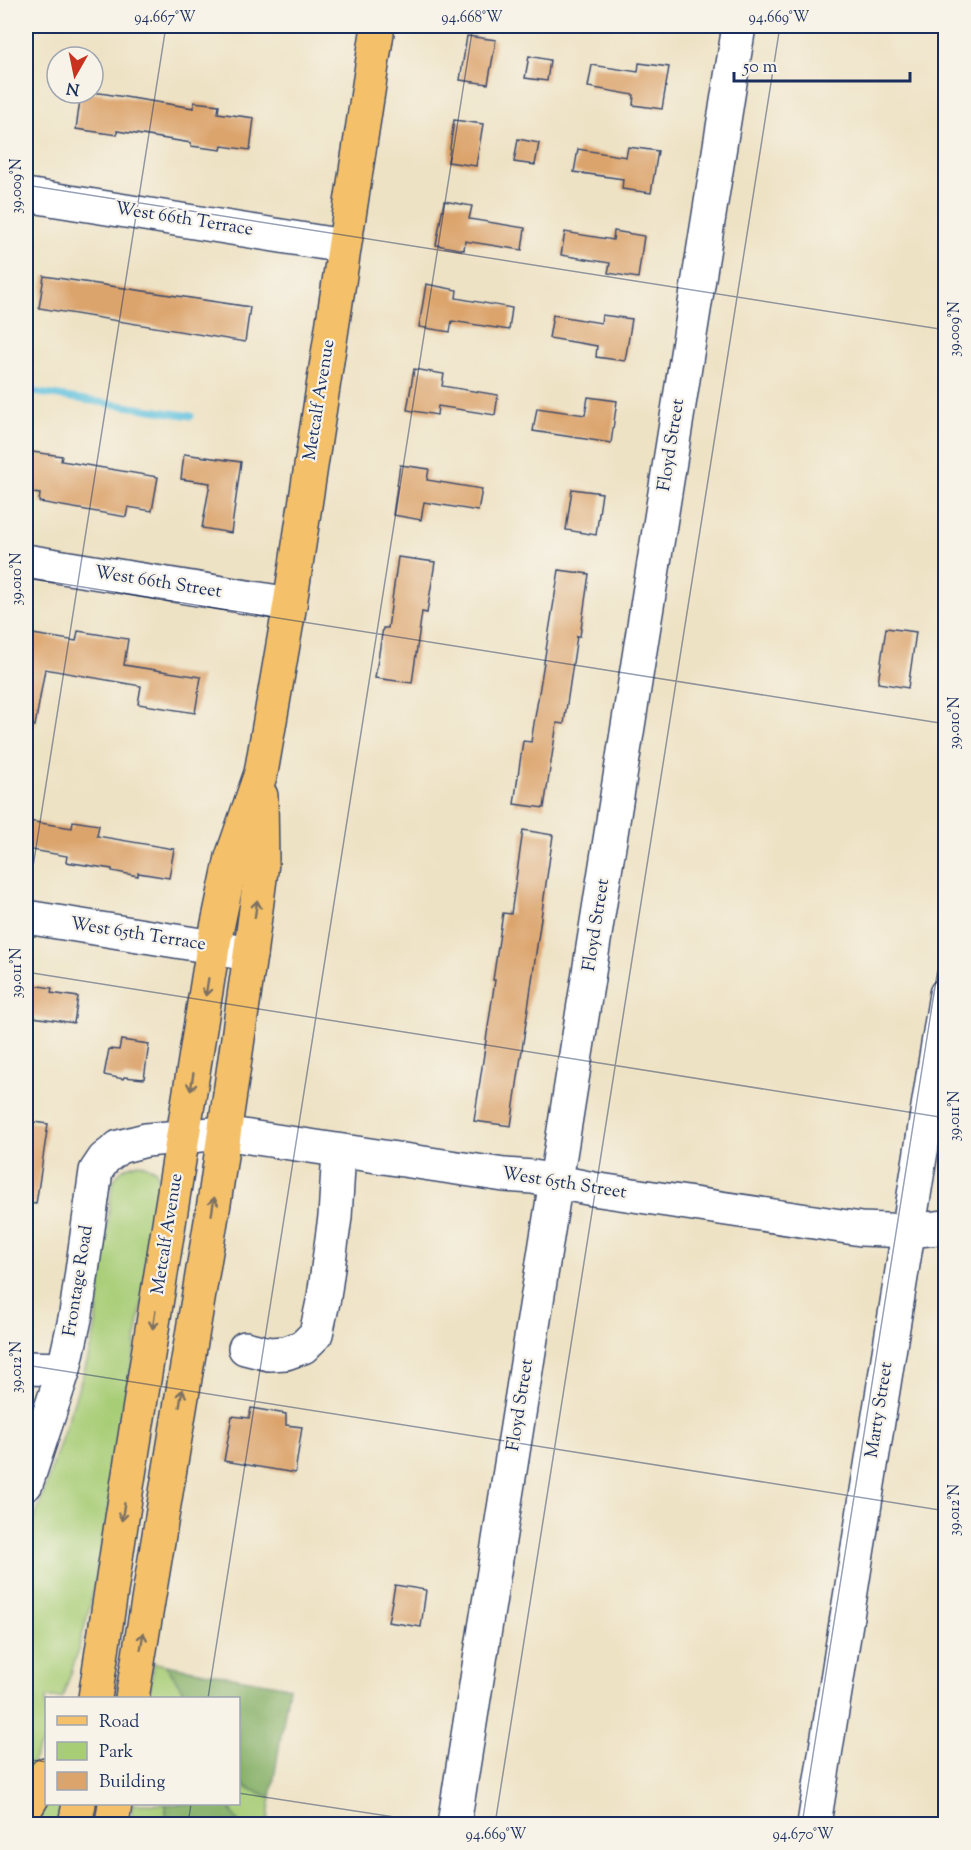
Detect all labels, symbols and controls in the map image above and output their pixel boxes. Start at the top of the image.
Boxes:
text: 94.667°W [134,8,196,29]
text: 94.668°W [441,8,503,29]
text: 94.669°W [749,8,810,29]
north arrow [45,45,105,105]
scale bar [734,45,910,83]
text: 50 m [742,55,778,81]
text: N [65,75,81,100]
text: 39.009°N [7,158,28,214]
street label: West 66th Terrace [113,196,255,244]
text: 39.009°N [945,301,966,357]
street label: Metcalf Avenue [298,338,342,462]
street label: Floyd Street [652,397,692,493]
text: 39.010°N [7,553,28,605]
street label: West 66th Street [92,560,224,606]
text: 39.010°N [945,697,966,749]
street label: Floyd Street [577,877,617,973]
one-way arrow [251,900,262,919]
street label: West 65th Terrace [68,911,208,959]
text: 39.011°N [7,948,28,998]
one-way arrow [202,976,213,996]
one-way arrow [186,1072,197,1091]
text: 39.011°N [945,1091,966,1141]
street label: West 65th Street [500,1161,628,1207]
street label: Metcalf Avenue [146,1172,190,1296]
one-way arrow [208,1196,219,1216]
street label: Frontage Road [57,1223,101,1339]
one-way arrow [148,1309,159,1329]
text: 39.012°N [7,1341,28,1393]
street label: Floyd Street [501,1357,541,1453]
street label: Marty Street [860,1360,900,1460]
one-way arrow [176,1389,187,1408]
text: 39.012°N [945,1484,966,1536]
one-way arrow [117,1502,128,1522]
one-way arrow [136,1631,147,1651]
legend [45,1697,240,1805]
text: Road [99,1710,139,1736]
text: Park [99,1740,134,1766]
text: Building [99,1770,165,1796]
text: 94.669°W [466,1825,527,1846]
text: 94.670°W [772,1825,834,1846]

